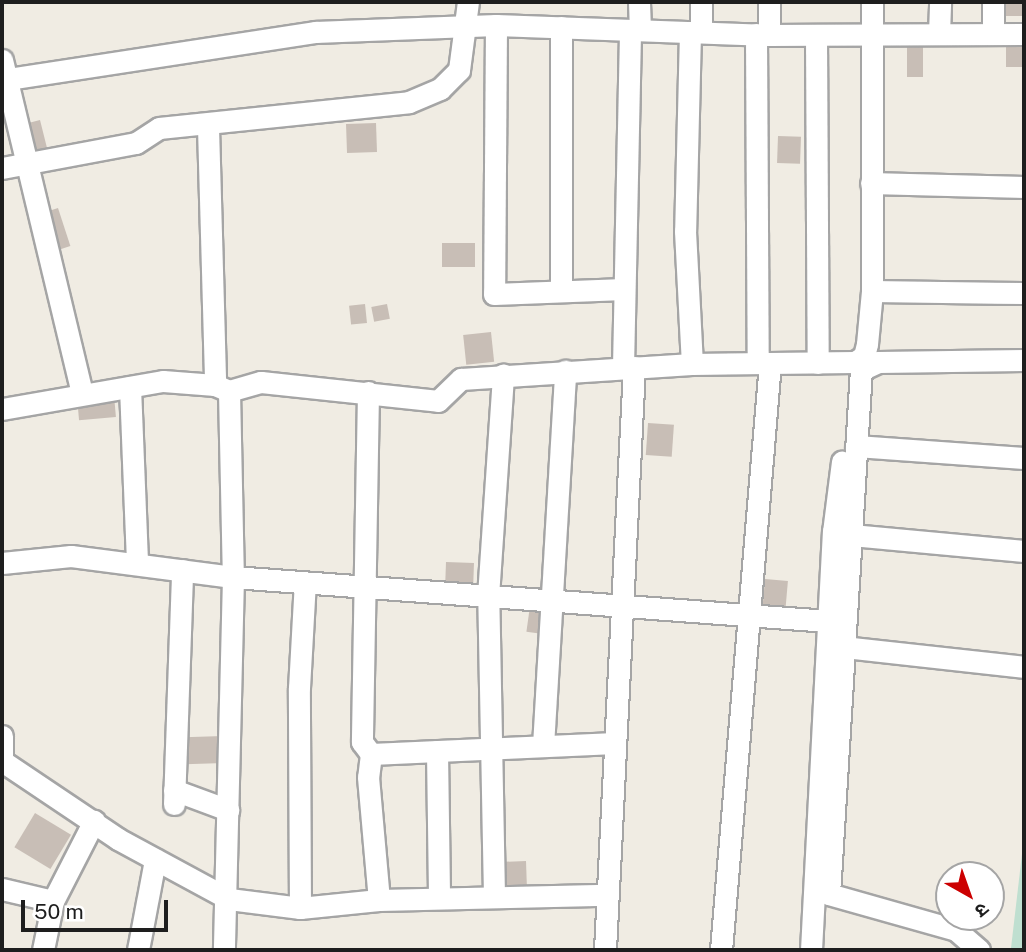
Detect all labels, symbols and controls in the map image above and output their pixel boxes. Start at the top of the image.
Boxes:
north arrow [935,861,1005,931]
scale bar [24,886,172,930]
text: 50 m [34,899,84,924]
text: उ [971,899,994,923]

